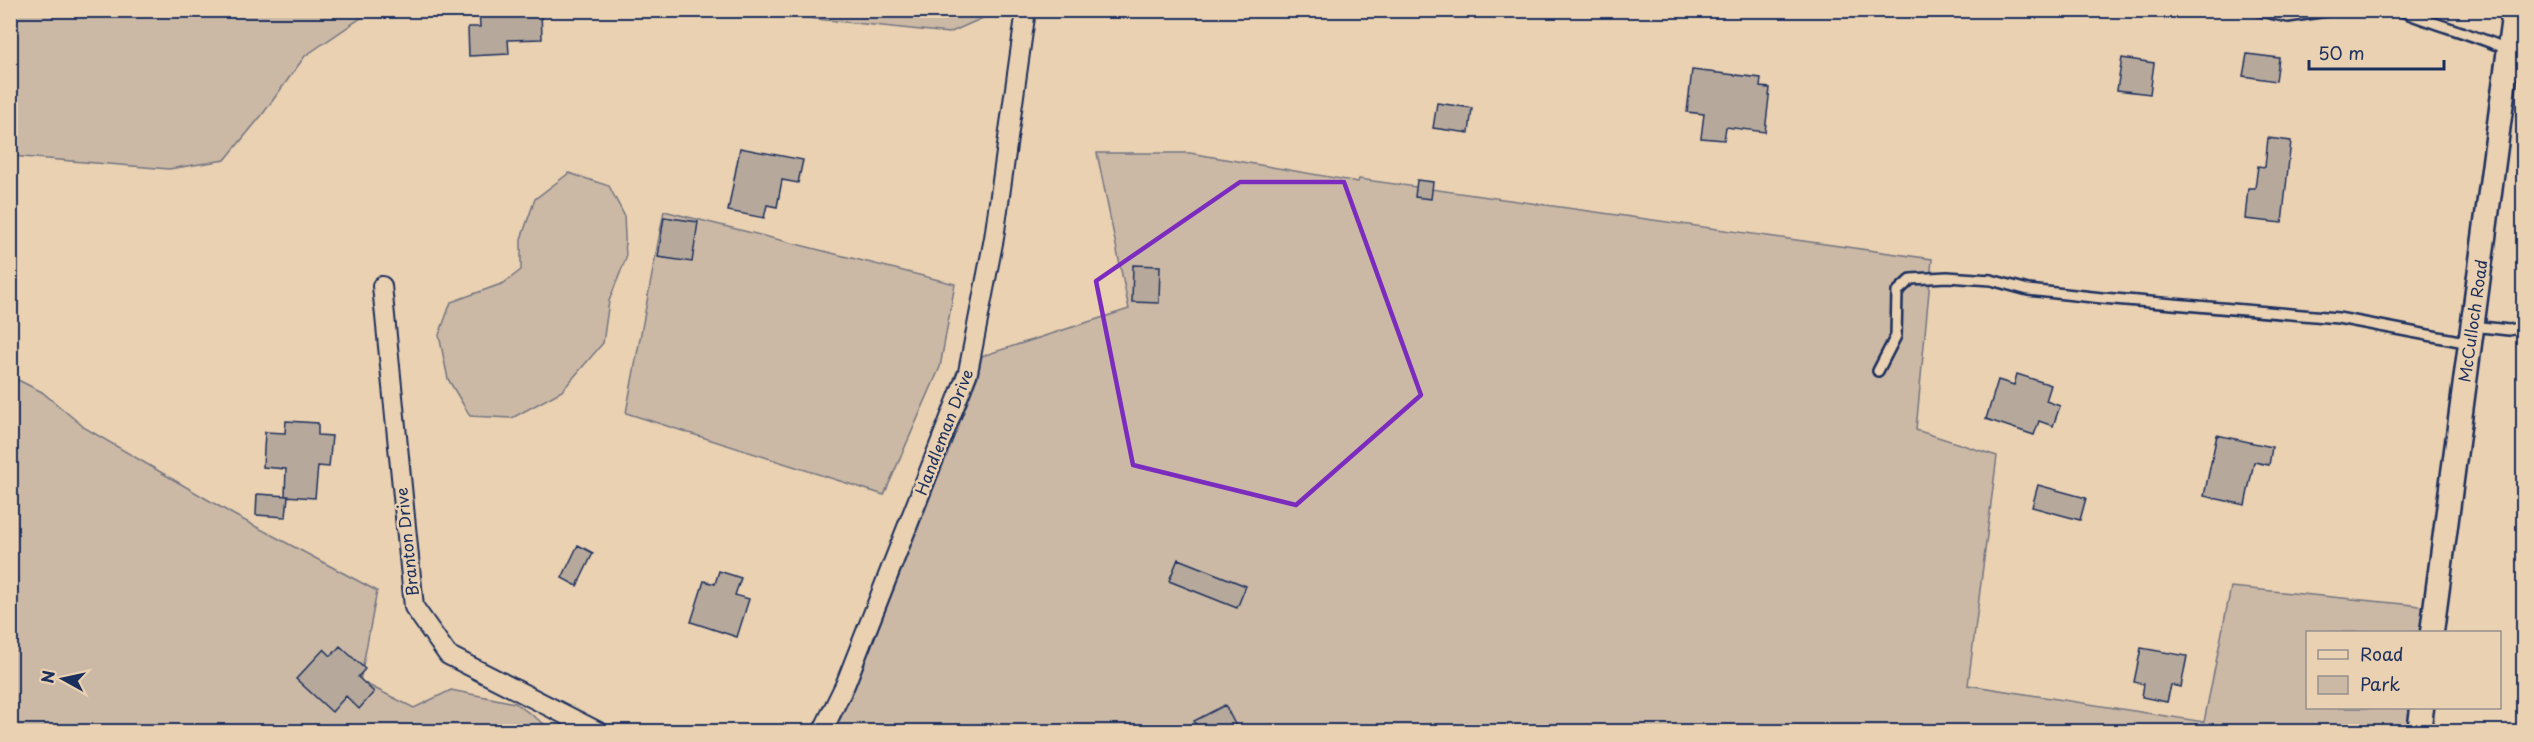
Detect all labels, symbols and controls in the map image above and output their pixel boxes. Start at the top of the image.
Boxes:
scale bar [2309,33,2444,71]
text: 50 m [2318,39,2365,66]
street label: McCulloch Road [2452,258,2493,384]
street label: Handleman Drive [908,365,978,498]
street label: Branton Drive [388,487,424,598]
legend [2306,631,2501,709]
text: Road [2360,640,2404,667]
north arrow [33,649,93,709]
text: N [34,669,60,685]
text: Park [2360,670,2400,697]

